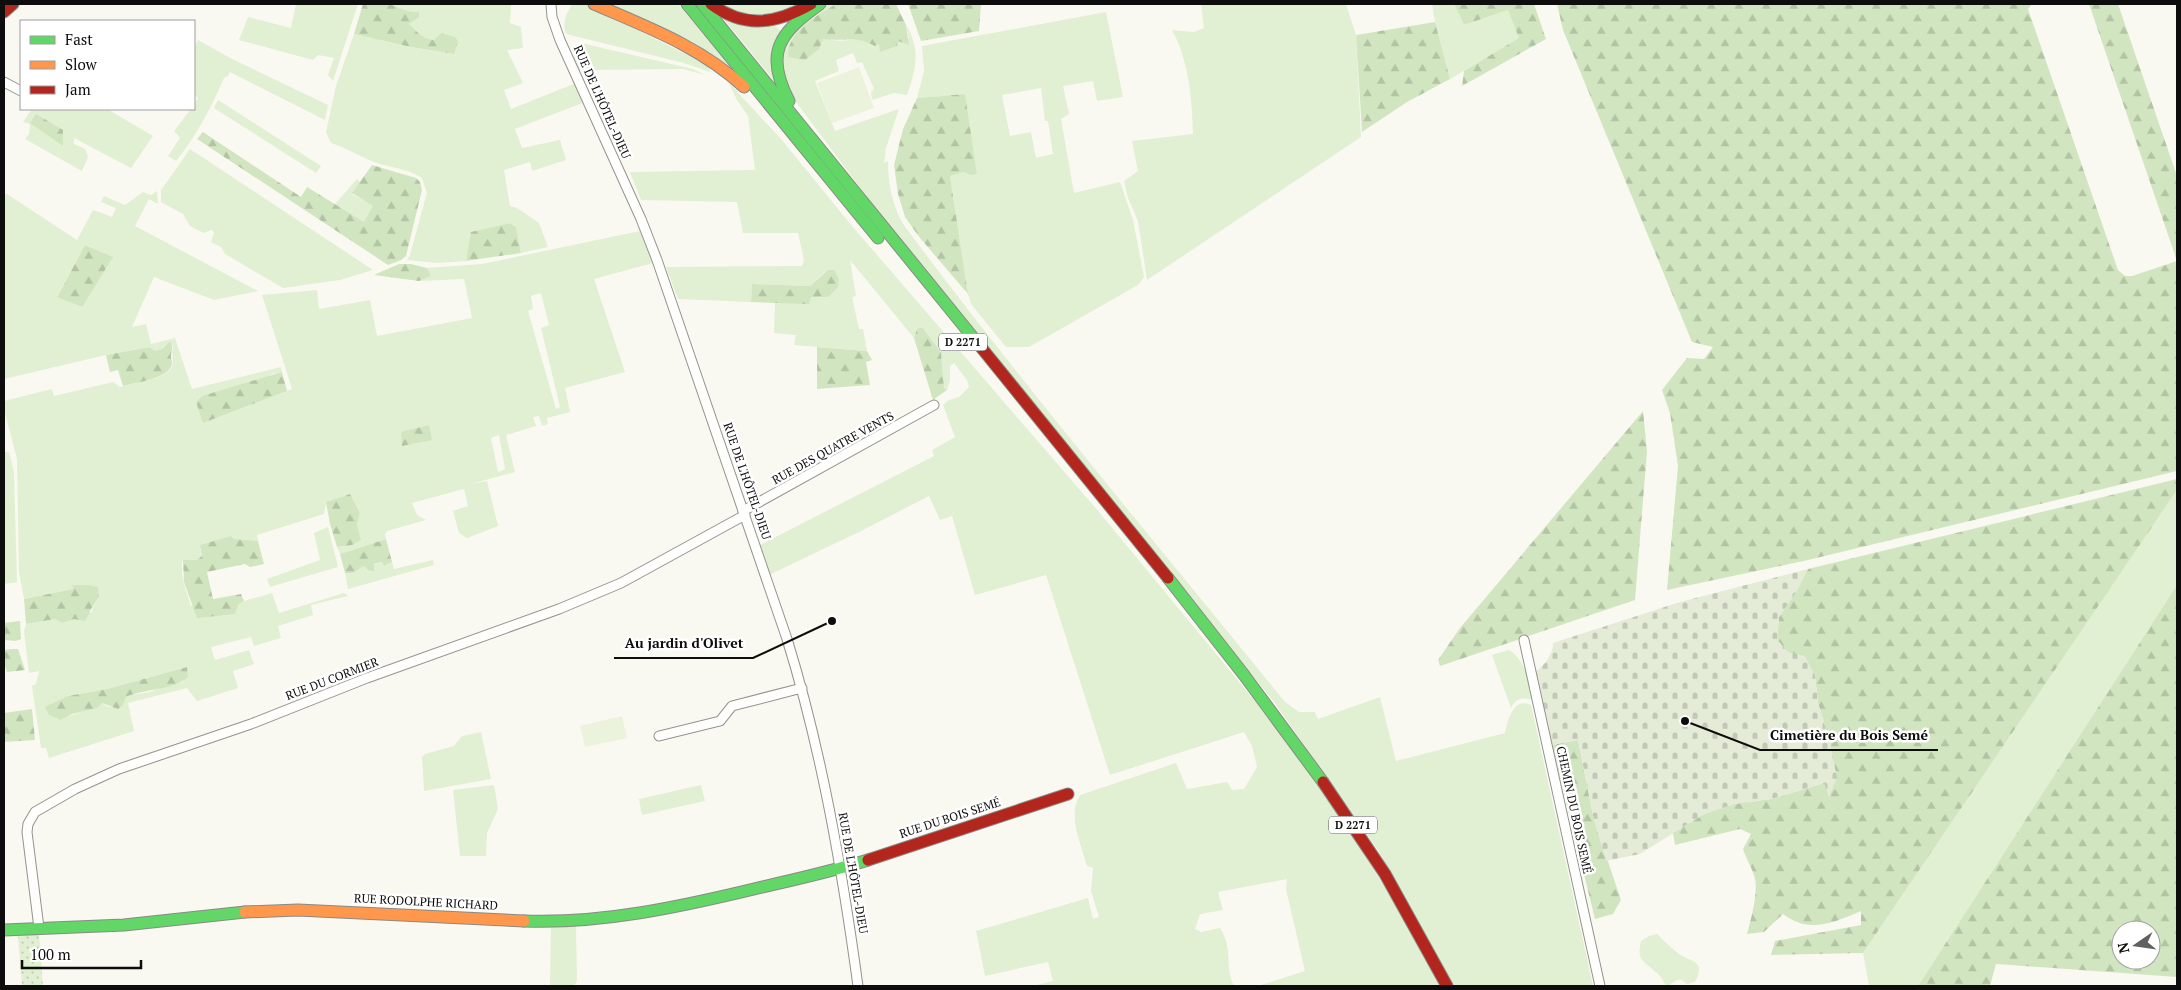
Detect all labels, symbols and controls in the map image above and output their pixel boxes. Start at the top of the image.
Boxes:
legend [20,20,195,110]
text: Fast [65,29,93,49]
street label: RUE DE L'HÔTEL-DIEU [571,43,634,161]
text: Slow [65,54,98,74]
text: Jam [65,79,91,99]
road number: D 2271 [939,334,987,351]
street label: RUE DES QUATRE VENTS [769,408,896,487]
street label: RUE DE L'HÔTEL-DIEU [720,420,775,541]
callout: Au jardin d'Olivet [614,629,753,658]
text: Au jardin d'Olivet [625,633,744,652]
street label: RUE DU CORMIER [283,654,381,703]
callout: Cimetière du Bois Semé [1760,721,1938,750]
text: Cimetière du Bois Semé [1770,725,1929,744]
street label: CHEMIN DU BOIS SEMÉ [1554,745,1595,875]
street label: RUE DU BOIS SEMÉ [897,794,1002,841]
street label: RUE DE L'HÔTEL-DIEU [835,811,872,935]
road number: D 2271 [1329,816,1377,834]
street label: RUE RODOLPHE RICHARD [354,890,498,913]
north arrow [2111,920,2161,970]
scale bar [22,938,141,970]
text: N [2112,940,2133,955]
text: 100 m [30,944,71,964]

